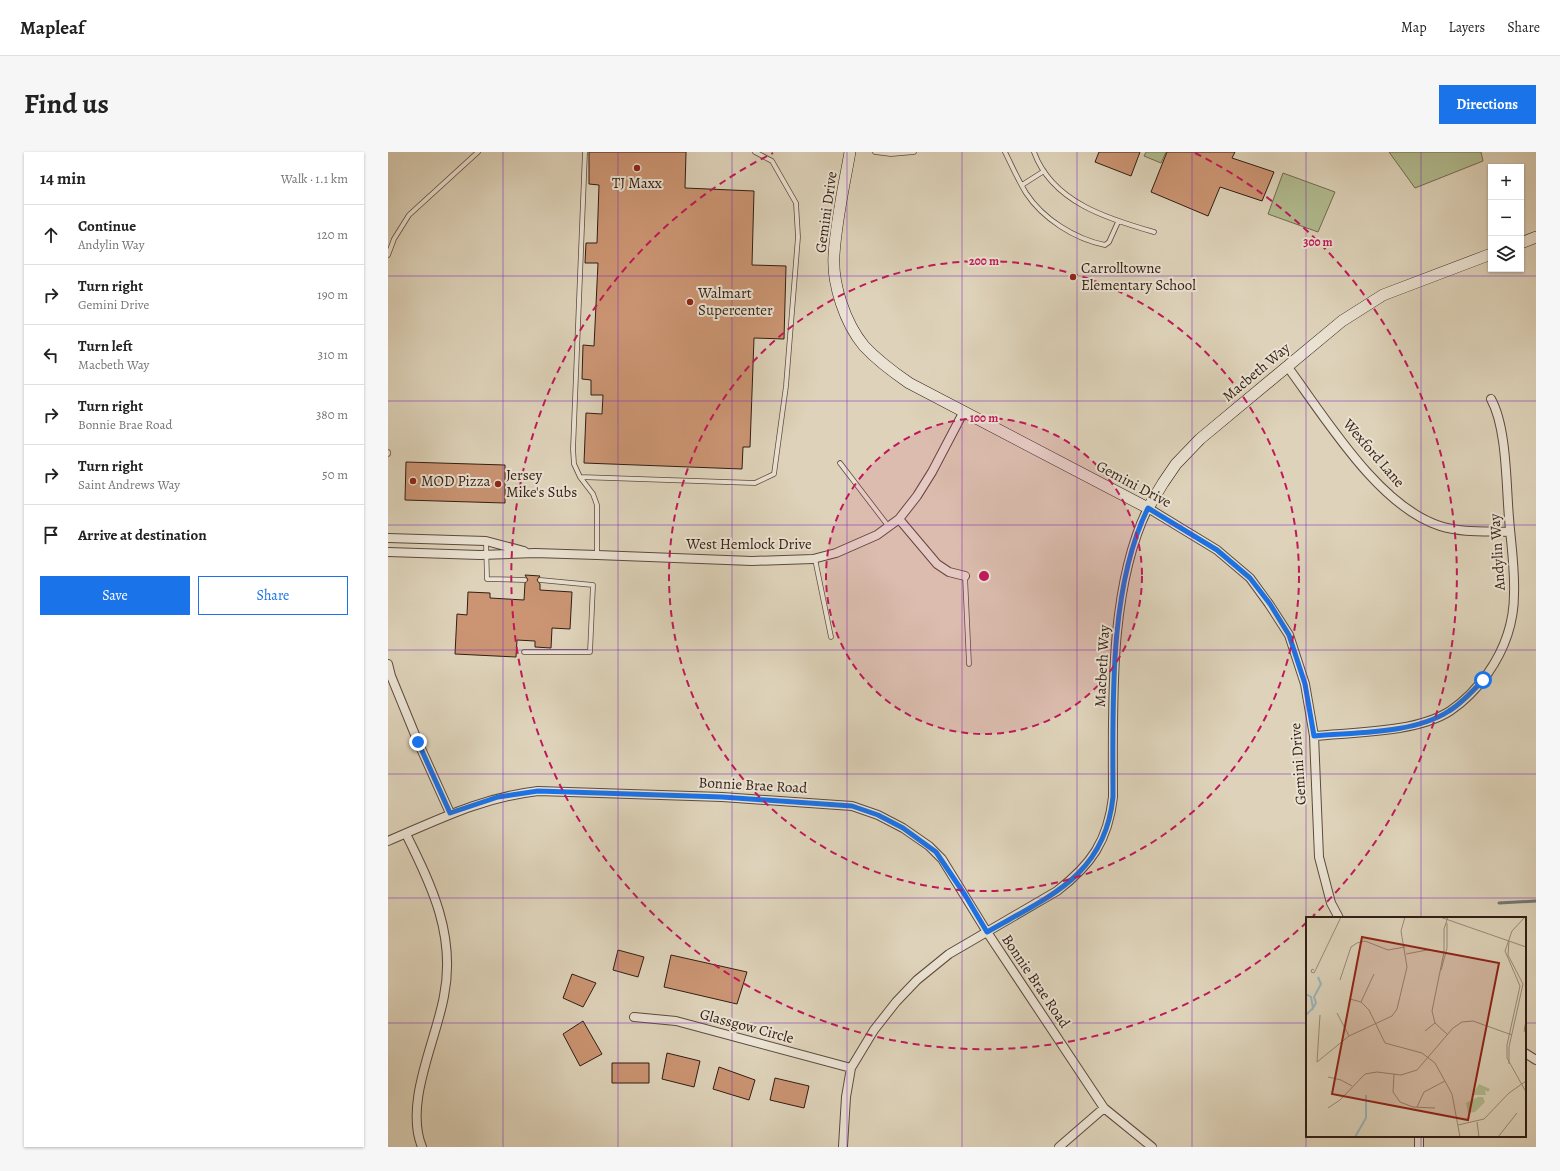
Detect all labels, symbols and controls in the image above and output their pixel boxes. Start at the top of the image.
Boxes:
text: Mapleaf [20,15,85,41]
text: Map [1401,18,1427,37]
text: Layers [1449,18,1485,37]
text: Share [1507,18,1540,37]
text: Find us [24,85,109,123]
button: Directions [1439,85,1536,124]
marker: TJ Maxx [632,163,642,173]
map controls [1488,164,1524,272]
button: + [1488,164,1524,200]
text: 14 min [40,167,86,190]
text: Walk · 1.1 km [281,170,348,187]
street label: Gemini Drive [810,170,842,254]
place label: TJ Maxx [612,173,662,193]
button: − [1488,200,1524,236]
text: Continue [78,216,136,236]
icon: ahead [40,224,62,246]
text: 120 m [317,226,348,243]
text: 300 m [1303,234,1333,250]
text: Andylin Way [78,236,144,253]
button: layers [1488,236,1524,272]
text: 200 m [969,253,999,269]
place label: Carrolltowne Elementary School [1081,258,1196,295]
marker: Carrolltowne Elementary School [1068,272,1078,282]
text: Turn right [78,276,143,296]
place label: Walmart Supercenter [697,283,773,320]
icon: right [40,284,62,306]
text: 190 m [317,286,348,303]
text: Gemini Drive [78,296,149,313]
marker: Walmart Supercenter [685,297,695,307]
text: Turn left [78,336,133,356]
street label: Macbeth Way [1218,338,1294,406]
icon: left [40,344,62,366]
text: 310 m [318,346,348,363]
text: Macbeth Way [78,356,149,373]
text: Turn right [78,396,143,416]
icon: right [40,404,62,426]
text: 380 m [316,406,348,423]
text: 100 m [970,410,998,426]
street label: Wexford Lane [1338,414,1410,492]
text: Bonnie Brae Road [78,416,172,433]
text: Turn right [78,456,143,476]
street label: Gemini Drive [1093,456,1175,512]
icon: right [40,464,62,486]
place label: Jersey Mike's Subs [506,465,577,502]
text: 50 m [322,466,348,483]
place label: MOD Pizza [421,471,491,491]
text: Saint Andrews Way [78,476,180,493]
marker: MOD Pizza [408,476,418,486]
marker: Jersey Mike's Subs [493,479,503,489]
street label: Andylin Way [1484,513,1510,592]
icon: arrive [40,524,62,546]
text: Arrive at destination [78,525,207,545]
street label: West Hemlock Drive [685,534,812,554]
centre of rings [977,569,991,583]
button: Save [40,576,190,615]
button: Share [198,576,348,615]
street label: Macbeth Way [1090,624,1114,708]
route start [1474,671,1492,689]
street label: Gemini Drive [1285,722,1311,806]
route end [409,733,427,751]
street label: Bonnie Brae Road [698,772,809,798]
inset map [1306,917,1526,1137]
street label: Bonnie Brae Road [997,930,1075,1033]
street label: Glassgow Circle [698,1004,796,1048]

